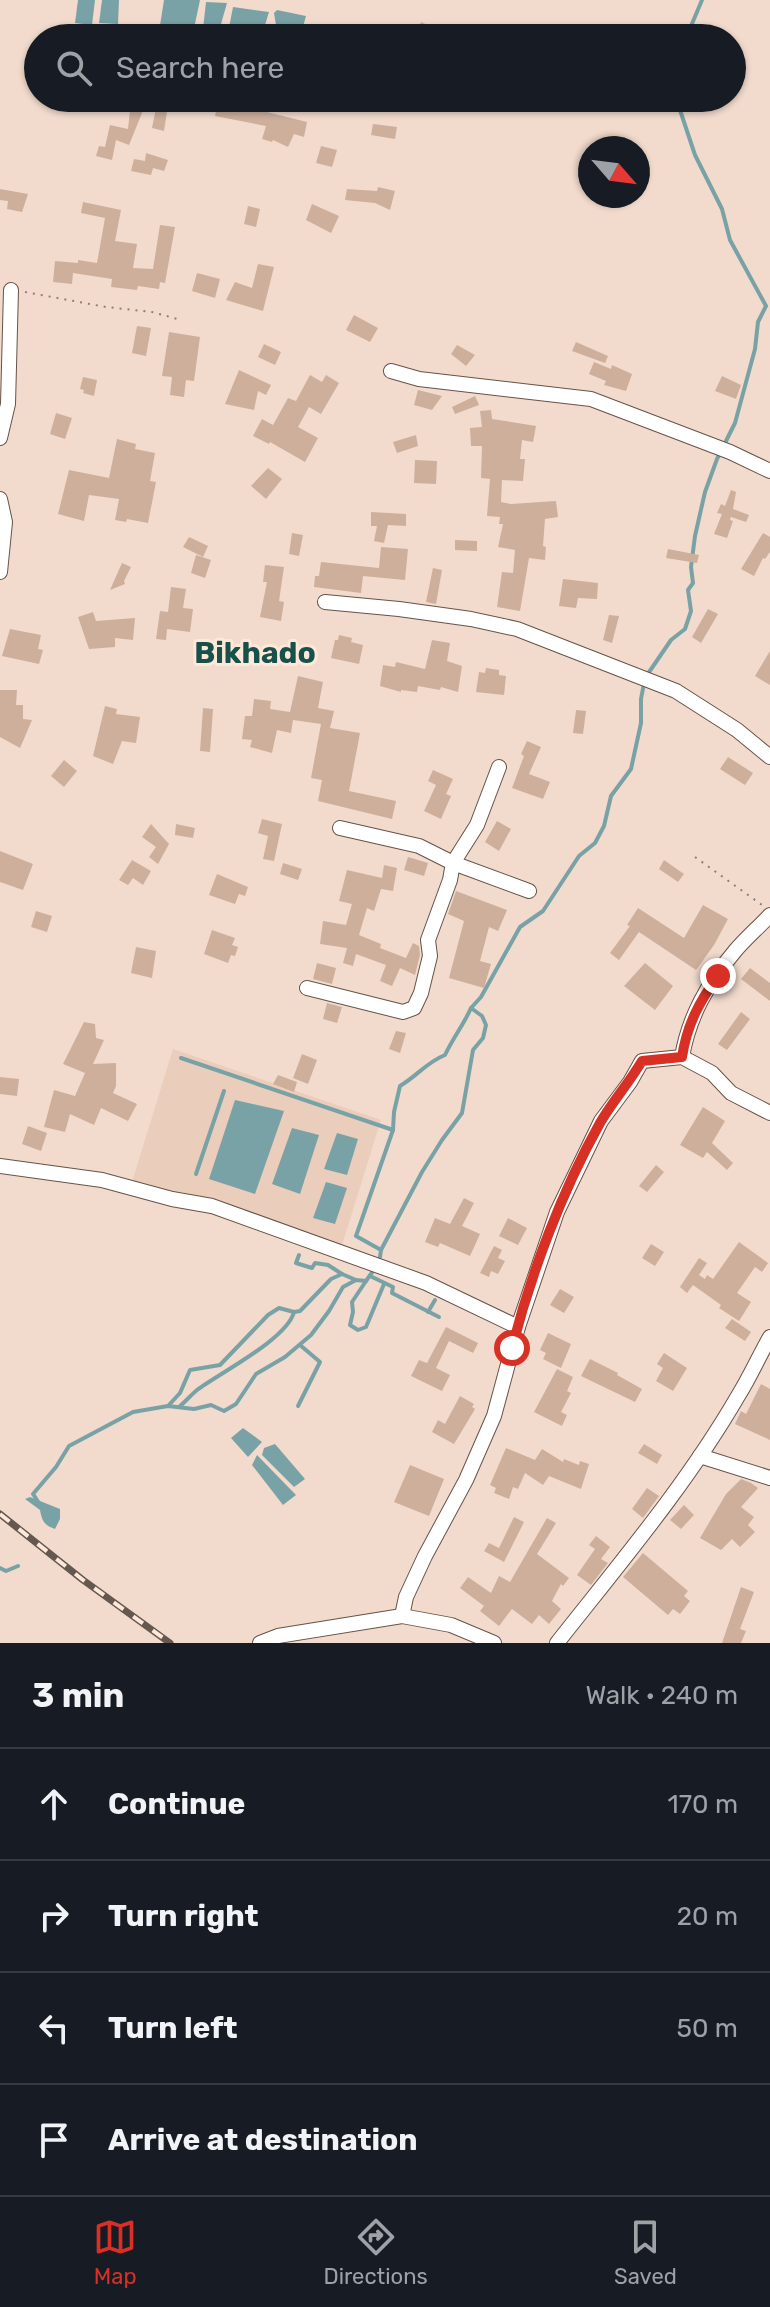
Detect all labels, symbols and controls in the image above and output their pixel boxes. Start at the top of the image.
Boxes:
search box [24,24,746,112]
icon: search [52,46,96,90]
text: Search here [116,50,284,86]
north arrow [578,136,650,208]
district label: Bikhado [194,635,316,671]
route end [700,958,736,994]
route start [494,1330,530,1366]
text: 3 min [32,1675,124,1716]
text: Walk · 240 m [585,1680,738,1711]
icon: ahead [32,1782,76,1826]
text: Continue [108,1786,245,1822]
text: 170 m [668,1789,738,1820]
icon: right [32,1894,76,1938]
text: Turn right [108,1898,259,1934]
text: 20 m [677,1901,738,1932]
icon: left [32,2006,76,2050]
text: Turn left [108,2010,238,2046]
text: 50 m [677,2013,738,2044]
icon: arrive [32,2118,76,2162]
text: Arrive at destination [108,2122,418,2158]
tab: Map [93,2215,137,2290]
tab: Directions [323,2215,428,2290]
tab: Saved [614,2215,677,2290]

